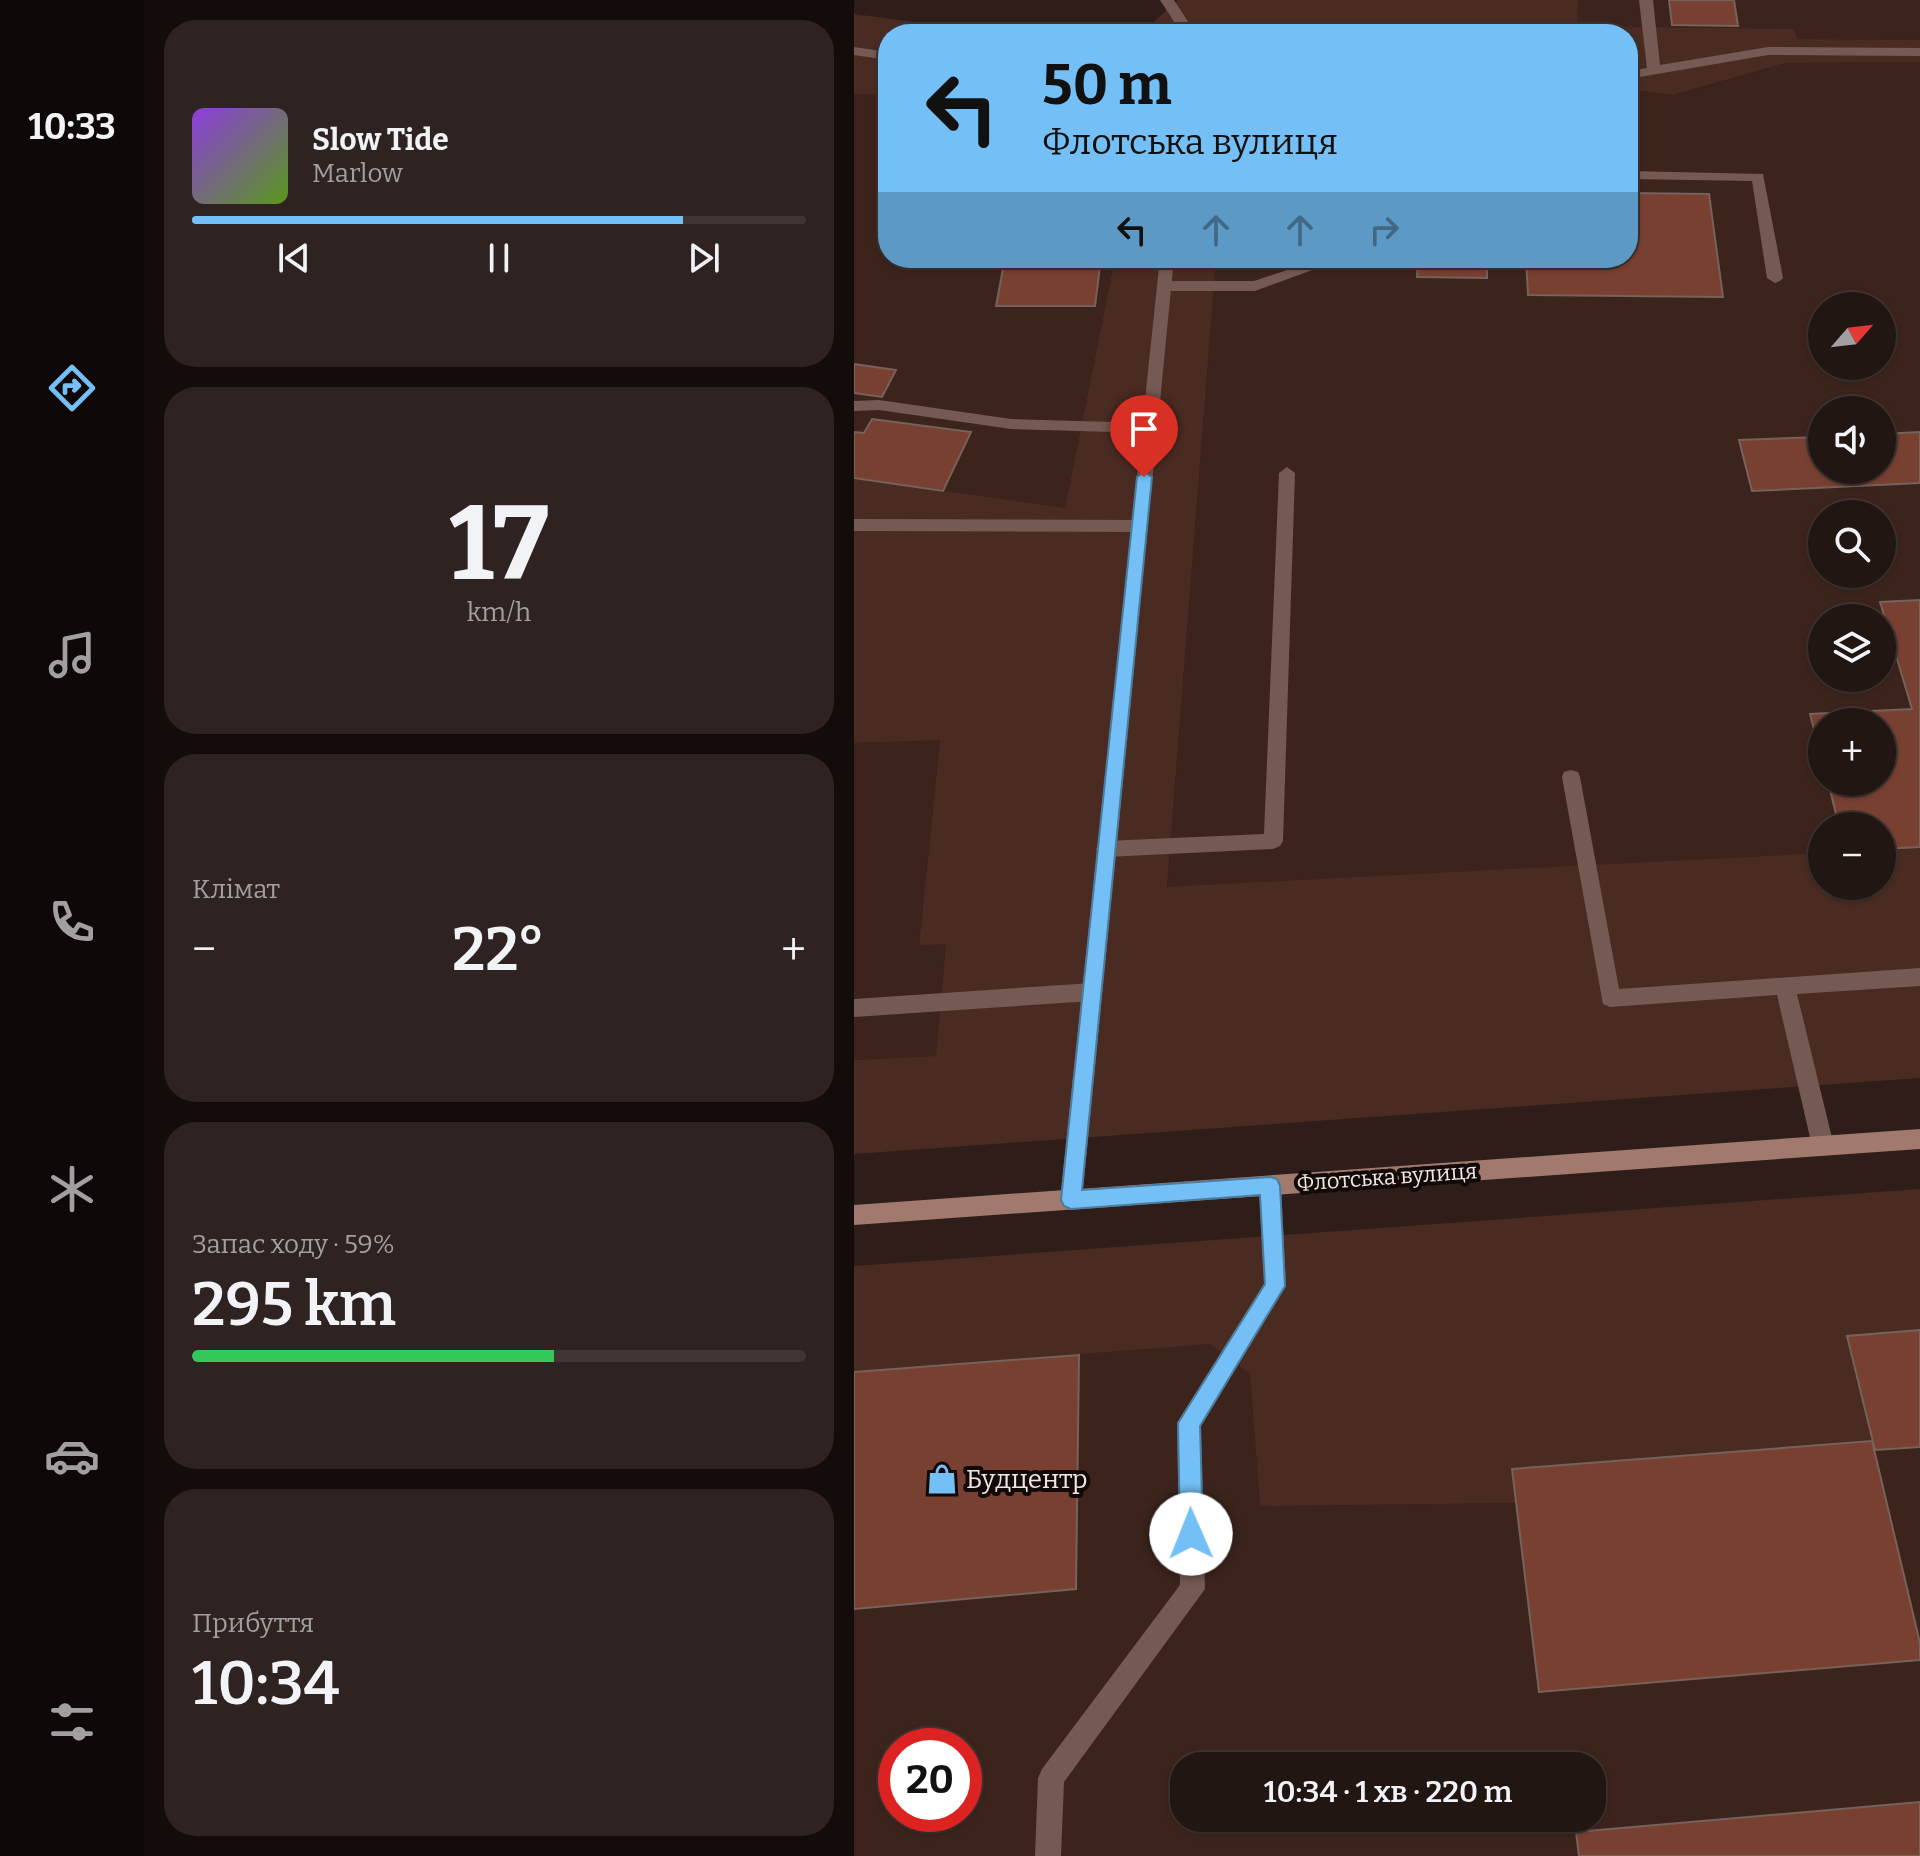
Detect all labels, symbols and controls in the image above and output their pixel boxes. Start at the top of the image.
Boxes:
text: 50 m [1042,52,1172,119]
icon: left [910,56,1014,160]
text: 10:33 [28,105,116,149]
text: Флотська вулиця [1042,120,1338,164]
text: Slow Tide [312,122,449,158]
text: Marlow [312,158,403,189]
icon: left [1110,208,1154,252]
icon: ahead [1194,208,1238,252]
icon: ahead [1278,208,1322,252]
icon: right [1362,208,1406,252]
icon: previous [272,236,316,280]
icon: pause [477,236,521,280]
icon: next [682,236,726,280]
north arrow [1808,292,1896,380]
map controls [1808,292,1896,900]
icon: directions [44,360,100,416]
pin [1110,395,1178,477]
button: sound [1808,396,1896,484]
icon: arrive [1122,407,1166,451]
text: 17 [449,482,549,607]
button: search [1808,500,1896,588]
text: km/h [467,597,531,628]
button: layers [1808,604,1896,692]
icon: music [44,627,100,683]
button: + [1808,708,1896,796]
button: − [1808,812,1896,900]
text: Клімат [192,874,280,905]
icon: phone [44,894,100,950]
text: 22° [452,914,545,986]
text: − [192,923,216,976]
text: + [781,923,806,976]
street label: Флотська вулиця [1296,1157,1478,1197]
icon: climate [44,1161,100,1217]
text: Запас ходу · 59% [192,1229,395,1260]
text: 295 km [192,1269,396,1341]
icon: car [44,1428,100,1484]
shop icon: Будцентр [925,1462,959,1496]
place label: Будцентр [966,1464,1088,1495]
position arrow [1149,1492,1233,1576]
text: Прибуття [192,1608,314,1639]
text: 10:34 [192,1648,340,1720]
icon: filters [44,1694,100,1750]
speed limit sign: 20 [878,1728,982,1832]
text: 10:34 · 1 хв · 220 m [1264,1774,1512,1810]

